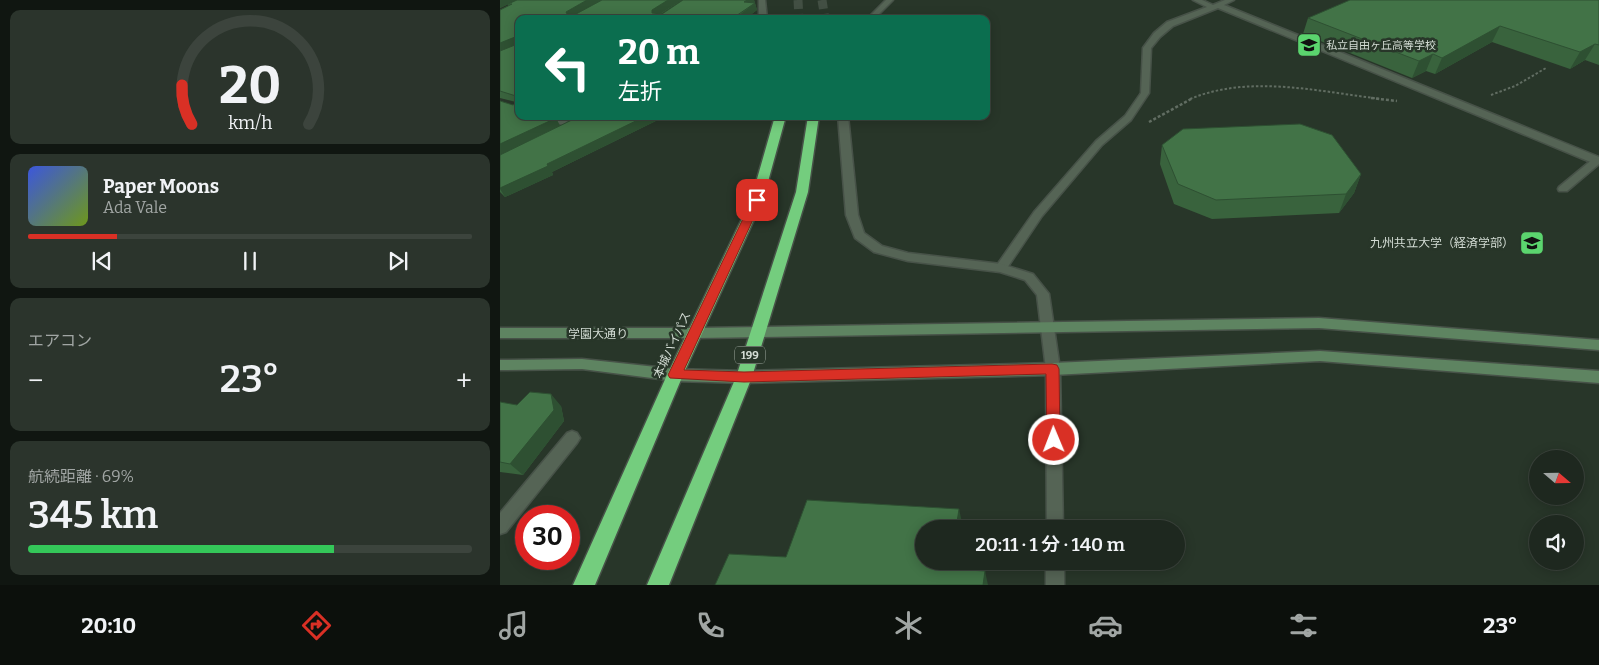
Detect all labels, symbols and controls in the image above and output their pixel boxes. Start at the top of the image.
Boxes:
text: 20 m [618,31,700,73]
school or university icon: 私立自由ヶ丘高等学校 [1296,32,1322,58]
icon: left [535,35,600,100]
place label: 私立自由ヶ丘高等学校 [1326,39,1436,52]
text: 20 [219,54,281,117]
text: 左折 [618,78,662,105]
text: km/h [228,112,272,134]
text: Paper Moons [103,175,219,198]
pin [736,179,778,221]
icon: arrive [743,186,771,214]
text: Ada Vale [103,198,167,217]
school or university icon: 九州共立大学（経済学部） [1519,230,1545,256]
place label: 九州共立大学（経済学部） [1370,236,1514,250]
icon: previous [88,247,116,275]
icon: pause [236,247,264,275]
icon: next [384,247,412,275]
street label: 本城バイパス [650,310,694,380]
street label: 学園大通り [568,327,628,341]
text: エアコン [28,331,92,350]
road number: 199 [735,346,765,364]
text: 23° [220,356,280,402]
text: − [28,364,43,397]
text: + [456,364,472,397]
position arrow [1027,413,1079,465]
north arrow [1529,450,1584,505]
map controls [1529,450,1584,570]
text: 航続距離 · 69% [28,467,134,486]
text: 345 km [28,492,158,538]
speed limit sign: 30 [515,505,580,570]
button: sound [1529,515,1584,570]
text: 20:11 · 1 分 · 140 m [975,533,1125,556]
icon: directions [299,608,334,643]
icon: music [496,608,531,643]
icon: phone [693,608,728,643]
icon: climate [891,608,926,643]
icon: car [1088,608,1123,643]
icon: filters [1286,608,1321,643]
text: 20:10 [81,612,136,639]
text: 23° [1483,612,1518,639]

